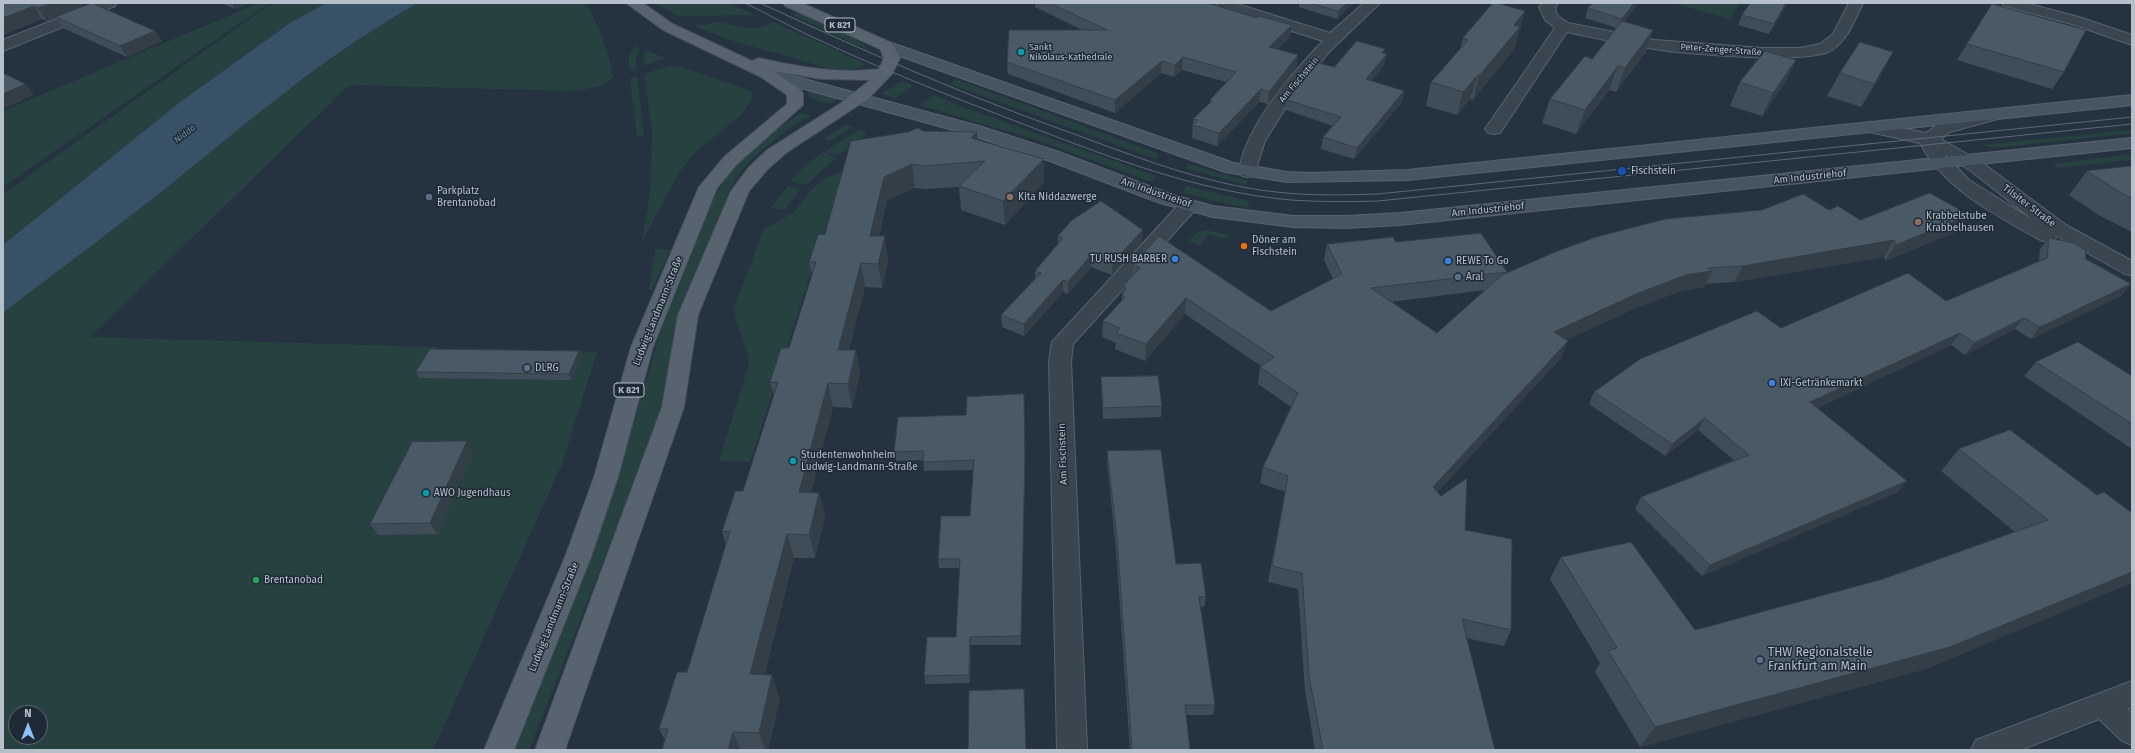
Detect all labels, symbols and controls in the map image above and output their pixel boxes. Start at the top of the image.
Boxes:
road number: K 821 [825,18,855,32]
place label: Sankt Nikolaus-Kathedrale [1029,42,1112,63]
street label: Peter-Zenger-Straße [1680,42,1762,58]
marker: Sankt Nikolaus-Kathedrale [1016,47,1026,57]
street label: Am Fischstein [1277,55,1321,105]
water label: Nidda [172,122,198,146]
marker: Fischstein [1616,165,1628,177]
place label: Fischstein [1631,165,1676,177]
street label: Am Industriehof [1773,167,1847,187]
street label: Am Industriehof [1120,175,1192,211]
street label: Tilsiter Straße [2000,182,2058,230]
place label: Parkplatz Brentanobad [437,185,496,208]
place label: Kita Niddazwerge [1018,191,1097,203]
marker: Parkplatz Brentanobad [424,192,434,202]
marker: Kita Niddazwerge [1005,192,1015,202]
street label: Am Industriehof [1451,200,1525,220]
place label: Krabbelstube Krabbelhausen [1926,210,1994,234]
marker: Krabbelstube Krabbelhausen [1913,217,1923,227]
place label: Döner am Fischstein [1252,234,1297,258]
marker: Döner am Fischstein [1239,241,1249,251]
place label: TU RUSH BARBER [1090,253,1167,265]
marker: TU RUSH BARBER [1170,254,1180,264]
street label: Ludwig-Landmann-Straße [631,255,685,367]
place label: REWE To Go [1456,255,1509,267]
marker: REWE To Go [1443,256,1453,266]
place label: Aral [1466,271,1484,283]
marker: Aral [1453,272,1463,282]
place label: DLRG [535,362,559,374]
marker: DLRG [522,363,532,373]
place label: IXI-Getränkemarkt [1780,377,1863,389]
marker: IXI-Getränkemarkt [1767,378,1777,388]
road number: K 821 [614,383,644,397]
street label: Am Fischstein [1056,423,1070,485]
place label: Studentenwohnheim Ludwig-Landmann-Straße [801,449,918,472]
marker: Studentenwohnheim Ludwig-Landmann-Straße [788,456,798,466]
place label: AWO Jugendhaus [434,487,511,499]
marker: AWO Jugendhaus [421,488,431,498]
street label: Ludwig-Landmann-Straße [527,561,581,673]
place label: Brentanobad [264,574,323,586]
marker: Brentanobad [251,575,261,585]
place label: THW Regionalstelle Frankfurt am Main [1768,646,1872,674]
marker: THW Regionalstelle Frankfurt am Main [1755,655,1765,665]
north arrow [8,705,48,745]
text: N [24,707,32,720]

